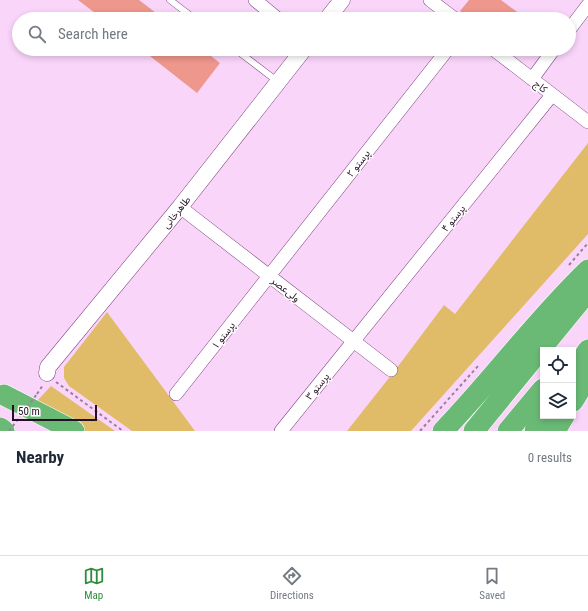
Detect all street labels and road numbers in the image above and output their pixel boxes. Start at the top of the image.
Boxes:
street label: کاج [531,78,550,97]
street label: پرستو ۲ [345,148,373,180]
street label: طاهرخانی [160,194,193,231]
street label: پرستو ۴ [439,203,468,234]
street label: ولی‌عصر [268,274,302,305]
street label: پرستو ۱ [210,320,238,352]
street label: پرستو ۳ [303,371,332,402]

